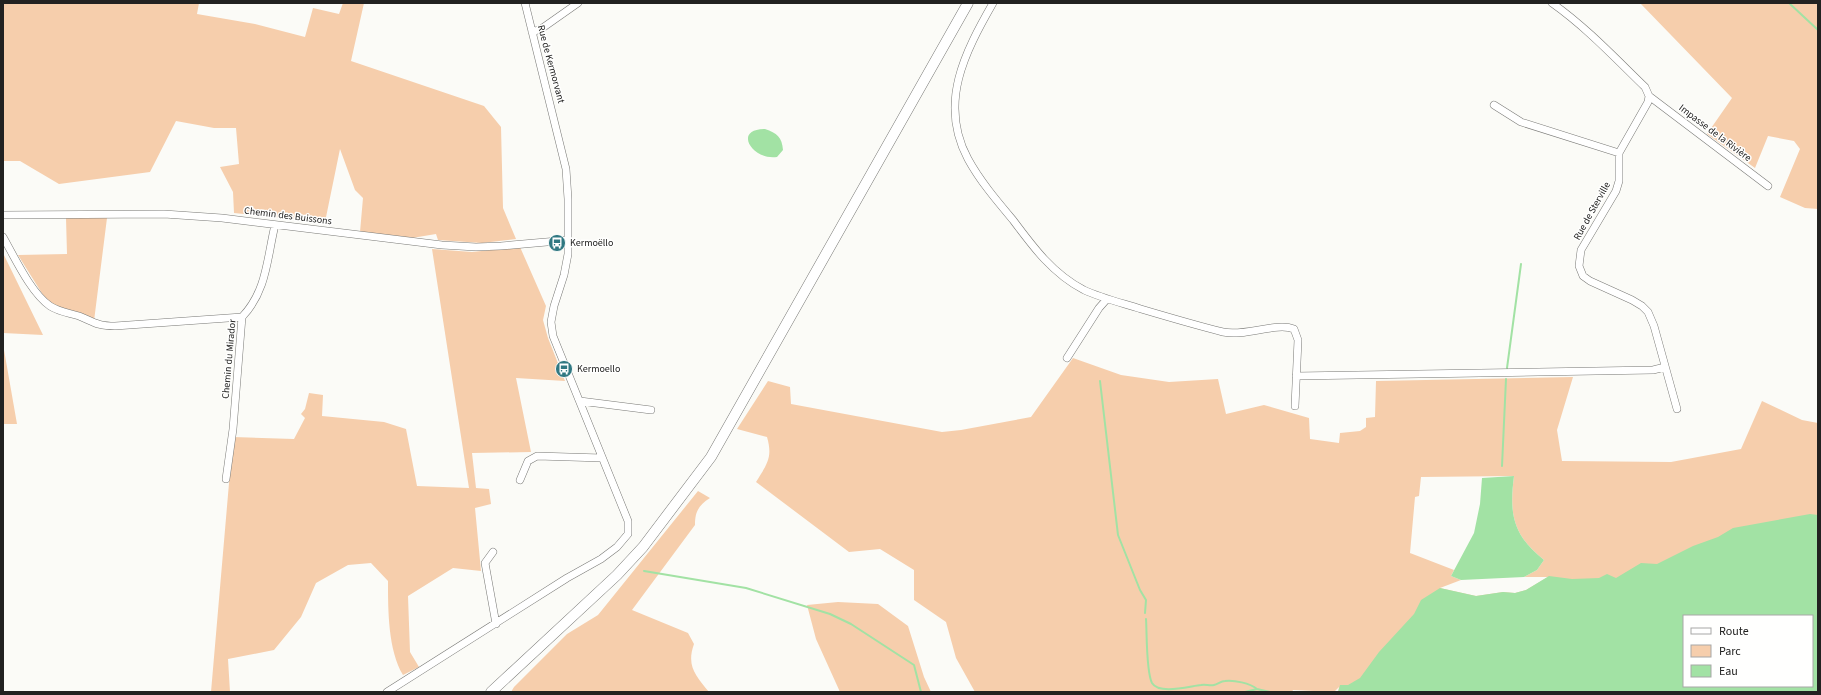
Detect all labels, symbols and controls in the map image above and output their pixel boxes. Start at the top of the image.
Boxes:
street label: Rue de Kermorvant [534,23,568,105]
street label: Impasse de la Rivière [1676,101,1754,165]
street label: Rue de Sterville [1570,179,1614,243]
street label: Chemin des Buissons [243,204,333,228]
bus stop icon: Kermoëllo [547,233,567,253]
place label: Kermoëllo [570,236,613,250]
street label: Chemin du Mirador [219,318,239,399]
bus stop icon: Kermoello [554,359,574,379]
place label: Kermoello [577,362,620,376]
legend [1683,615,1813,687]
text: Route [1719,623,1749,640]
text: Parc [1719,643,1741,660]
text: Eau [1719,663,1738,680]

